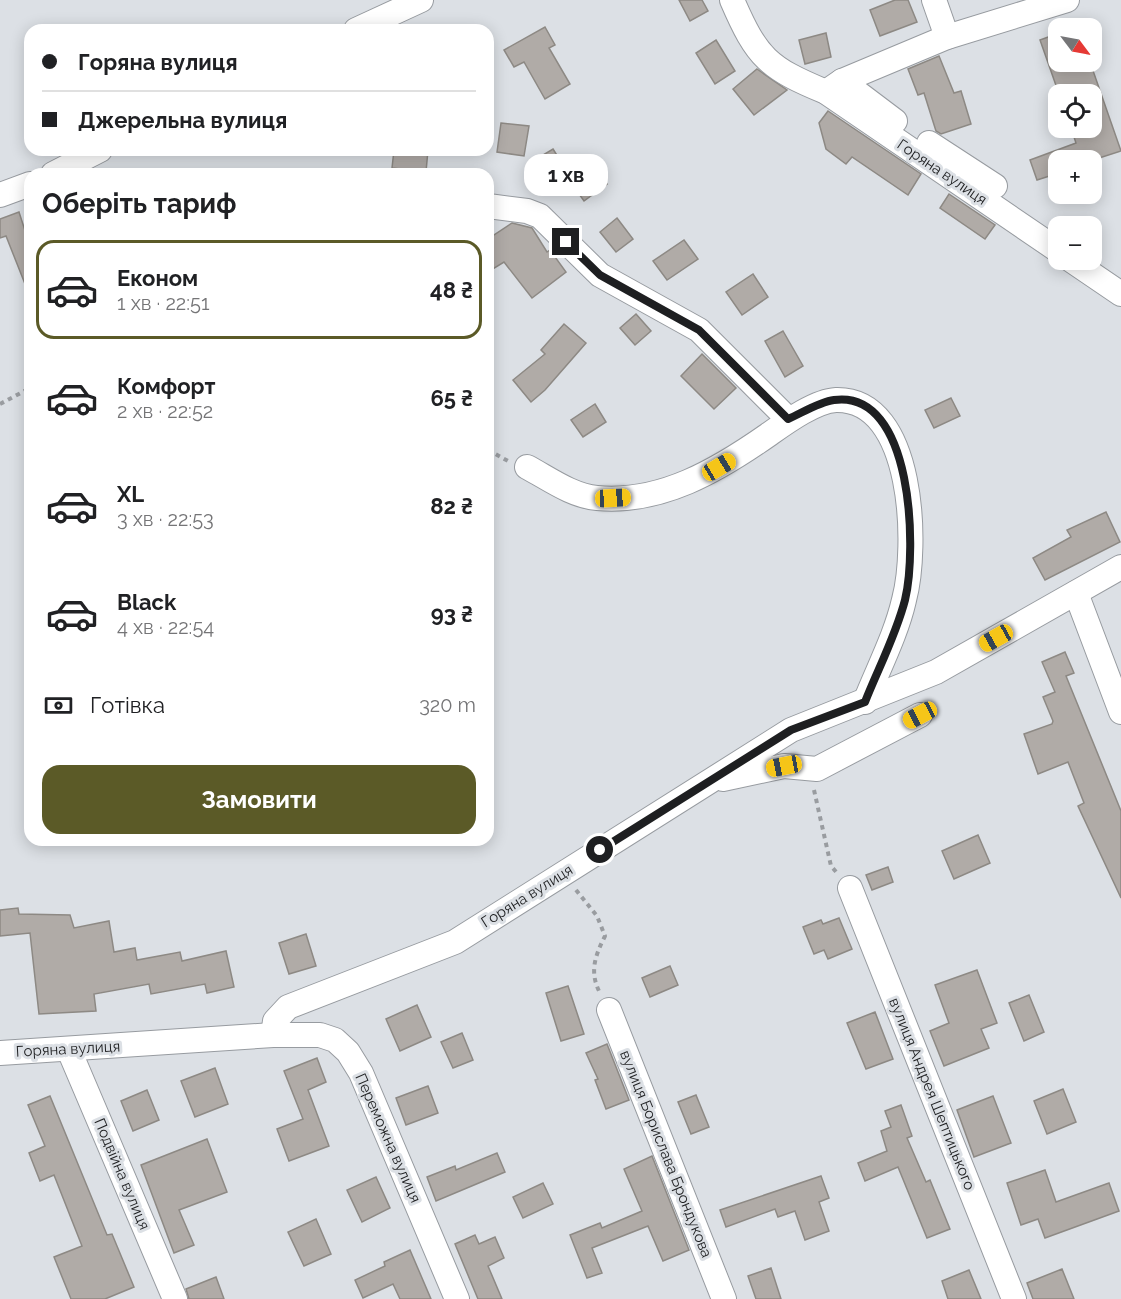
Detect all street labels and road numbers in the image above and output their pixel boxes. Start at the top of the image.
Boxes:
street label: Горяна вулиця [894,135,990,209]
street label: Горяна вулиця [478,861,576,931]
street label: вулиця Андрея Шептицького [885,995,979,1193]
street label: Горяна вулиця [15,1037,121,1061]
street label: вулиця Борислава Брондукова [616,1048,716,1260]
street label: Переможна вулиця [351,1071,425,1205]
street label: Подвійна вулиця [90,1116,154,1232]

